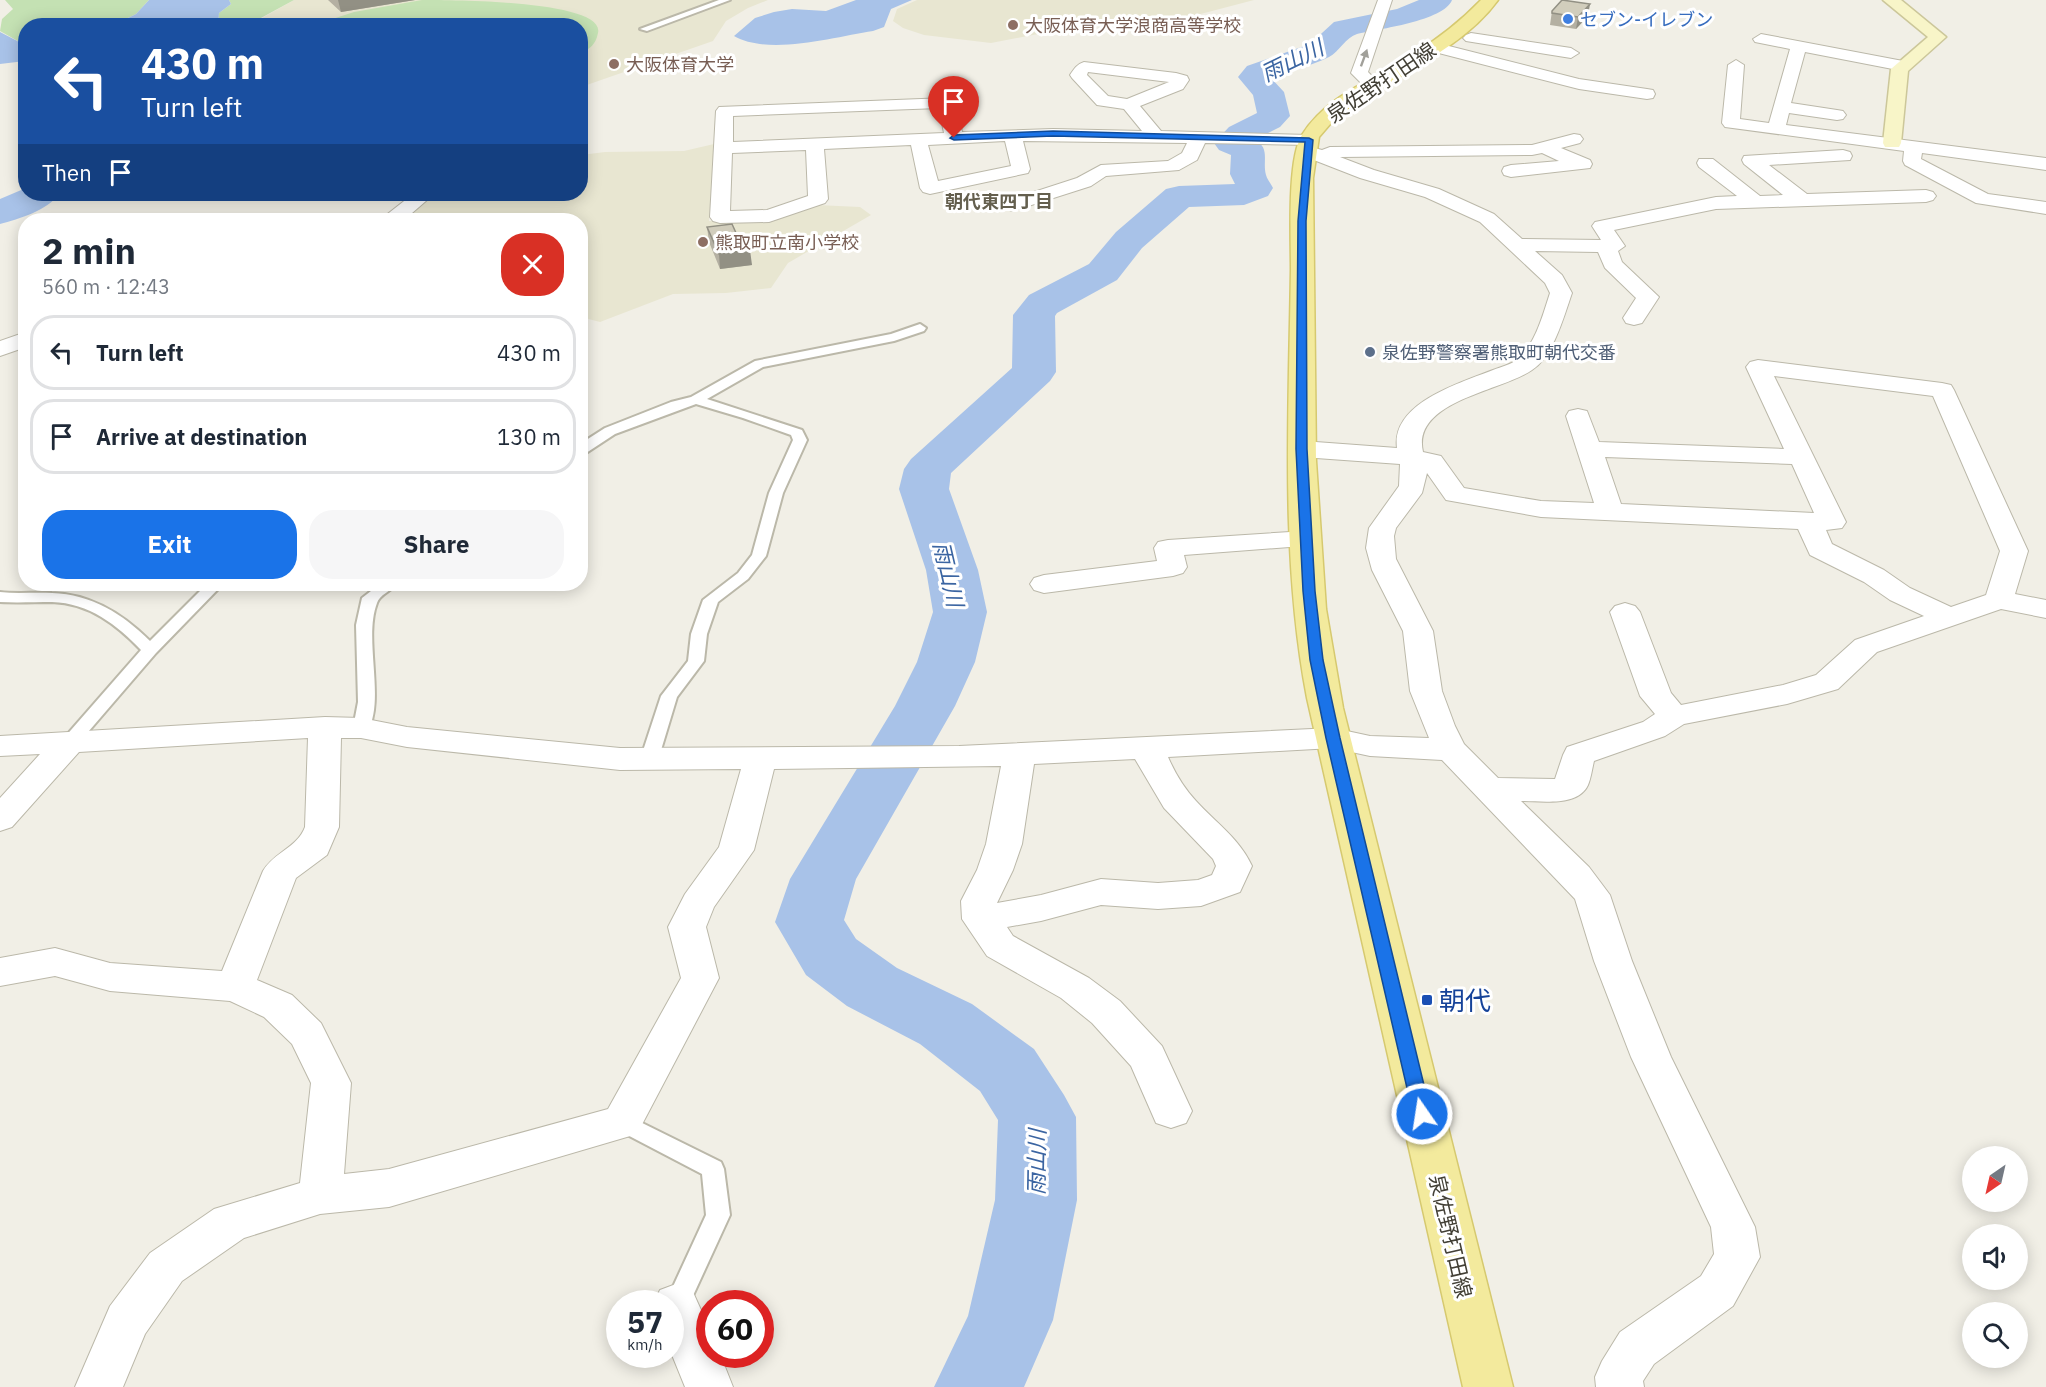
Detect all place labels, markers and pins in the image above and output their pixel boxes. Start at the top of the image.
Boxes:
place label: セブン-イレブン [1580,8,1713,31]
marker: セブン-イレブン [1561,12,1575,26]
place label: 大阪体育大学浪商高等学校 [1025,14,1241,37]
marker: 大阪体育大学浪商高等学校 [1006,18,1020,32]
place label: 大阪体育大学 [626,53,734,76]
marker: 大阪体育大学 [607,57,621,71]
pin [928,76,979,138]
place label: 熊取町立南小学校 [715,231,859,254]
marker: 熊取町立南小学校 [696,235,710,249]
place label: 泉佐野警察署熊取町朝代交番 [1382,341,1616,364]
marker: 泉佐野警察署熊取町朝代交番 [1363,345,1377,359]
place label: 朝代 [1439,983,1491,1017]
marker: 朝代 [1420,993,1434,1007]

